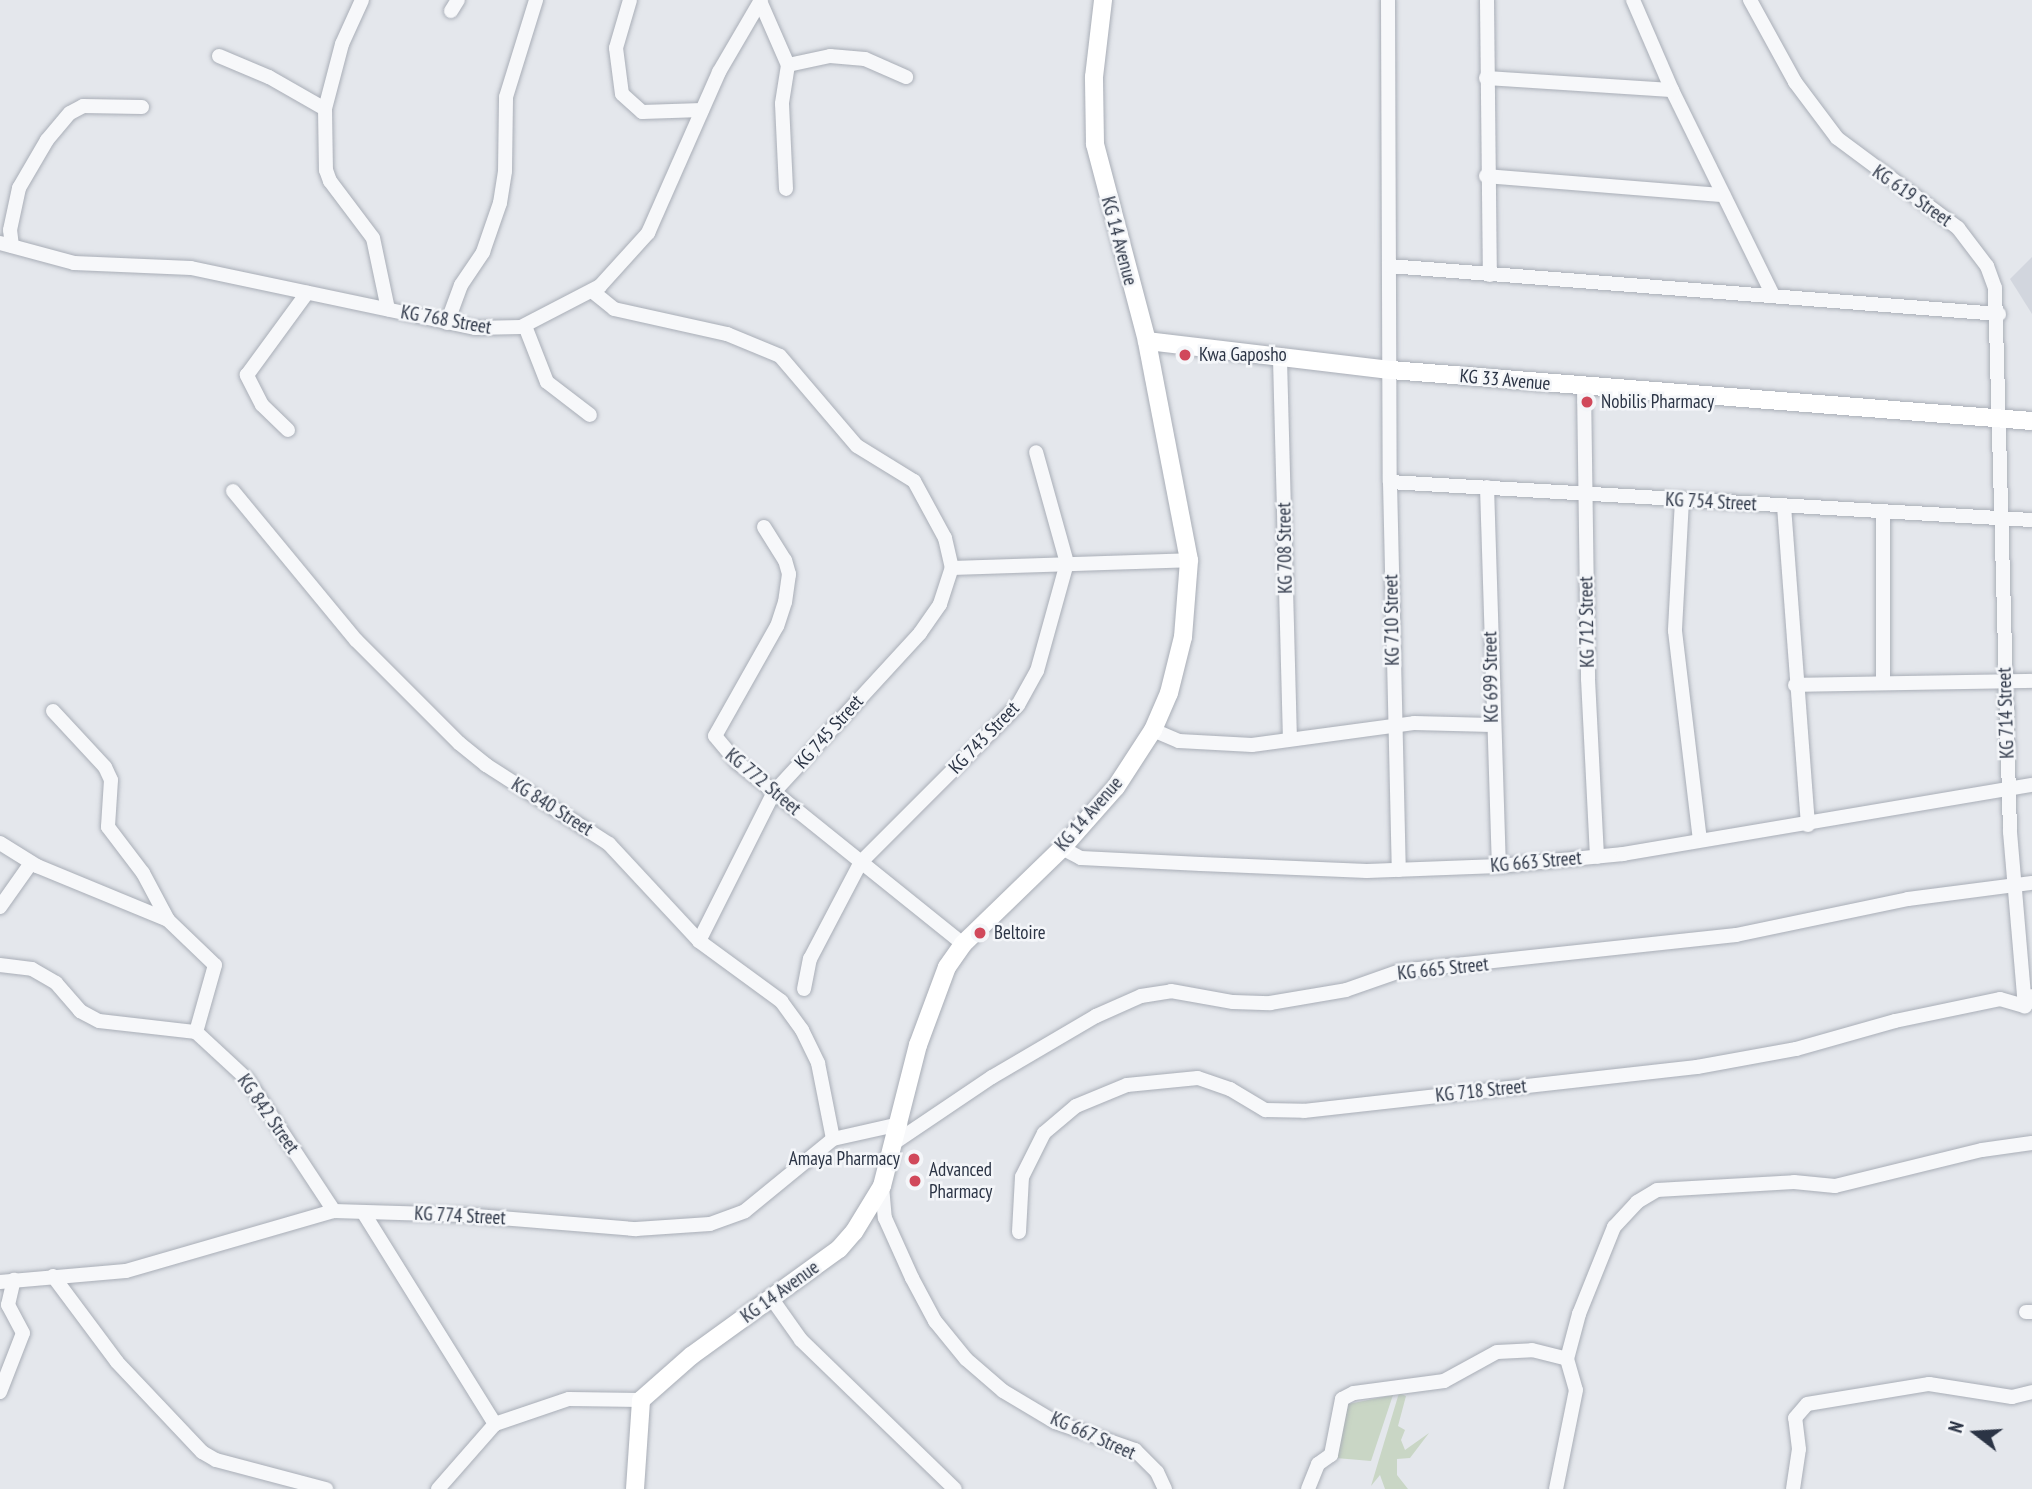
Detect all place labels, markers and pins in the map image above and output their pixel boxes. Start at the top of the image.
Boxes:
place label: Kwa Gaposho [1199,344,1287,366]
marker: Kwa Gaposho [1177,347,1193,363]
place label: Nobilis Pharmacy [1601,391,1714,413]
marker: Nobilis Pharmacy [1579,394,1595,410]
place label: Beltoire [994,922,1046,944]
marker: Beltoire [972,925,988,941]
place label: Amaya Pharmacy [789,1148,900,1170]
marker: Amaya Pharmacy [906,1151,922,1167]
place label: Advanced Pharmacy [929,1159,992,1203]
marker: Advanced Pharmacy [907,1173,923,1189]

